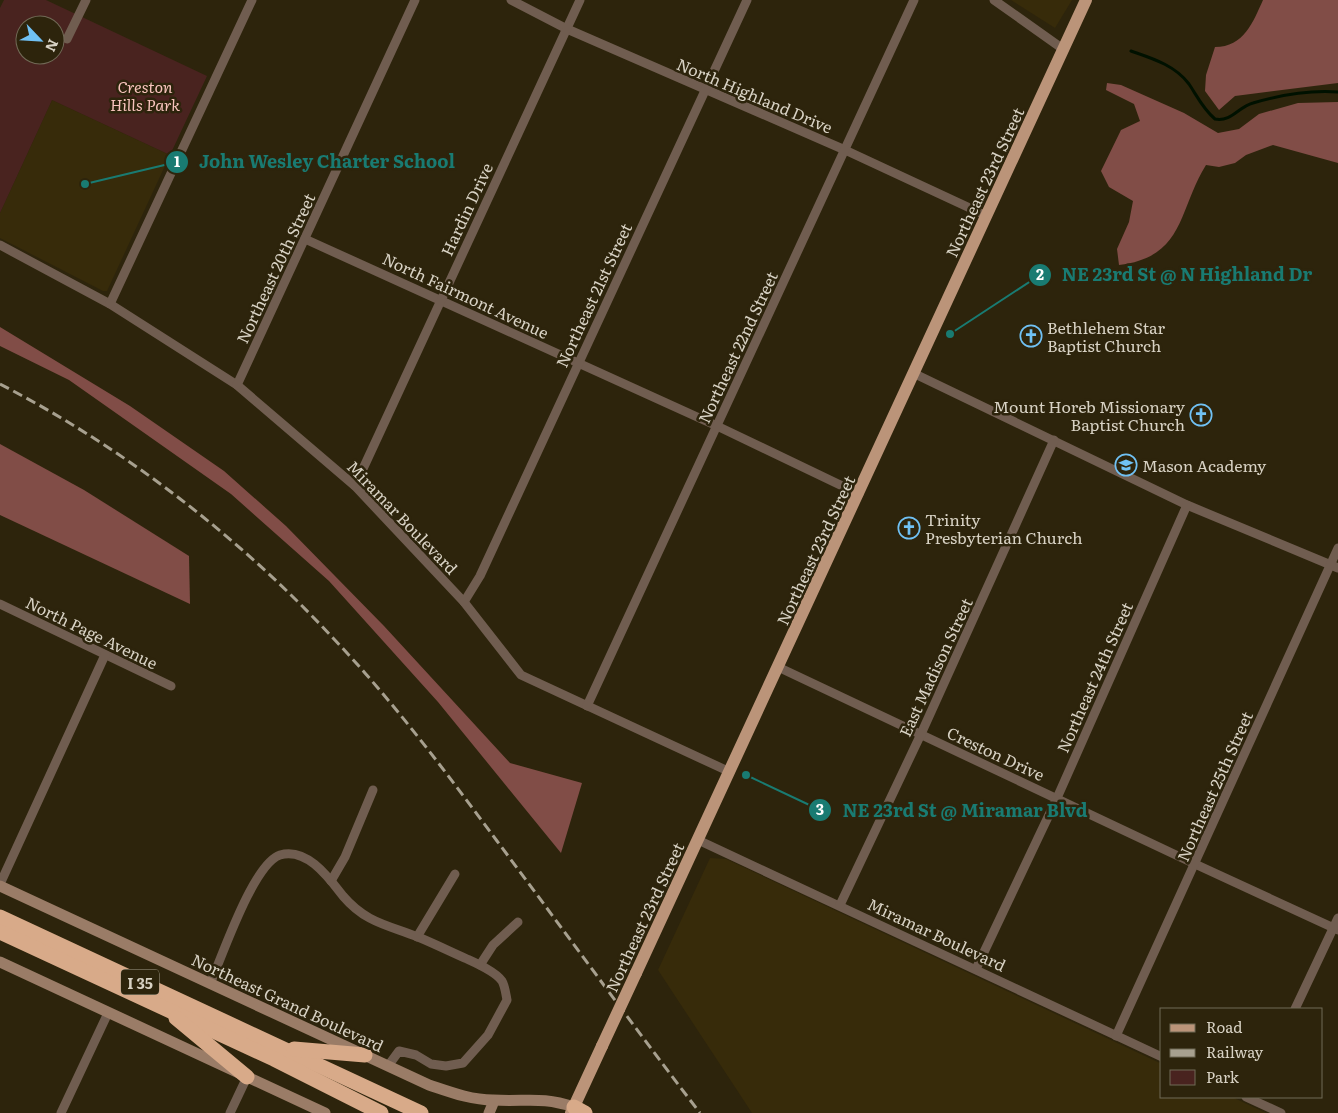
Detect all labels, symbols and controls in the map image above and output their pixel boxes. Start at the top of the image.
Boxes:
north arrow [15,15,65,65]
text: N [41,36,64,56]
street label: North Highland Drive [673,51,837,139]
park label: Creston Hills Park [110,74,180,116]
street label: Northeast 23rd Street [939,103,1029,261]
callout: John Wesley Charter School [164,145,465,178]
text: John Wesley Charter School [199,147,455,174]
text: 1 [174,149,180,172]
street label: Hardin Drive [434,158,498,260]
street label: Northeast 20th Street [230,188,321,347]
street label: Northeast 21st Street [549,218,637,371]
street label: North Fairmont Avenue [379,246,553,344]
callout: NE 23rd St @ N Highland Dr [1027,259,1323,292]
text: NE 23rd St @ N Highland Dr [1062,260,1312,287]
text: 2 [1036,262,1044,285]
street label: Northeast 22nd Street [691,267,783,427]
place label: Bethlehem Star Baptist Church [1047,315,1165,357]
church icon: Bethlehem Star Baptist Church [1019,324,1043,348]
place label: Mount Horeb Missionary Baptist Church [993,394,1186,436]
church icon: Mount Horeb Missionary Baptist Church [1189,403,1213,427]
school or university icon: Mason Academy [1114,453,1138,477]
place label: Mason Academy [1142,453,1267,477]
street label: Miramar Boulevard [342,455,464,579]
street label: Northeast 23rd Street [770,471,860,629]
place label: Trinity Presbyterian Church [925,507,1083,549]
church icon: Trinity Presbyterian Church [897,516,921,540]
street label: North Page Avenue [22,590,162,674]
street label: East Madison Street [892,593,978,740]
street label: Northeast 24th Street [1050,597,1138,756]
street label: Northeast 25th Street [1170,707,1258,865]
street label: Creston Drive [943,720,1049,786]
callout: NE 23rd St @ Miramar Blvd [808,794,1098,827]
text: NE 23rd St @ Miramar Blvd [843,796,1088,823]
text: 3 [816,797,824,820]
street label: Northeast 23rd Street [599,838,689,996]
street label: Miramar Boulevard [864,891,1010,977]
street label: Northeast Grand Boulevard [188,947,388,1057]
road number: I 35 [121,970,159,994]
legend [1160,1008,1323,1098]
text: Road [1206,1015,1242,1038]
text: Railway [1206,1040,1264,1063]
text: Park [1206,1065,1240,1088]

